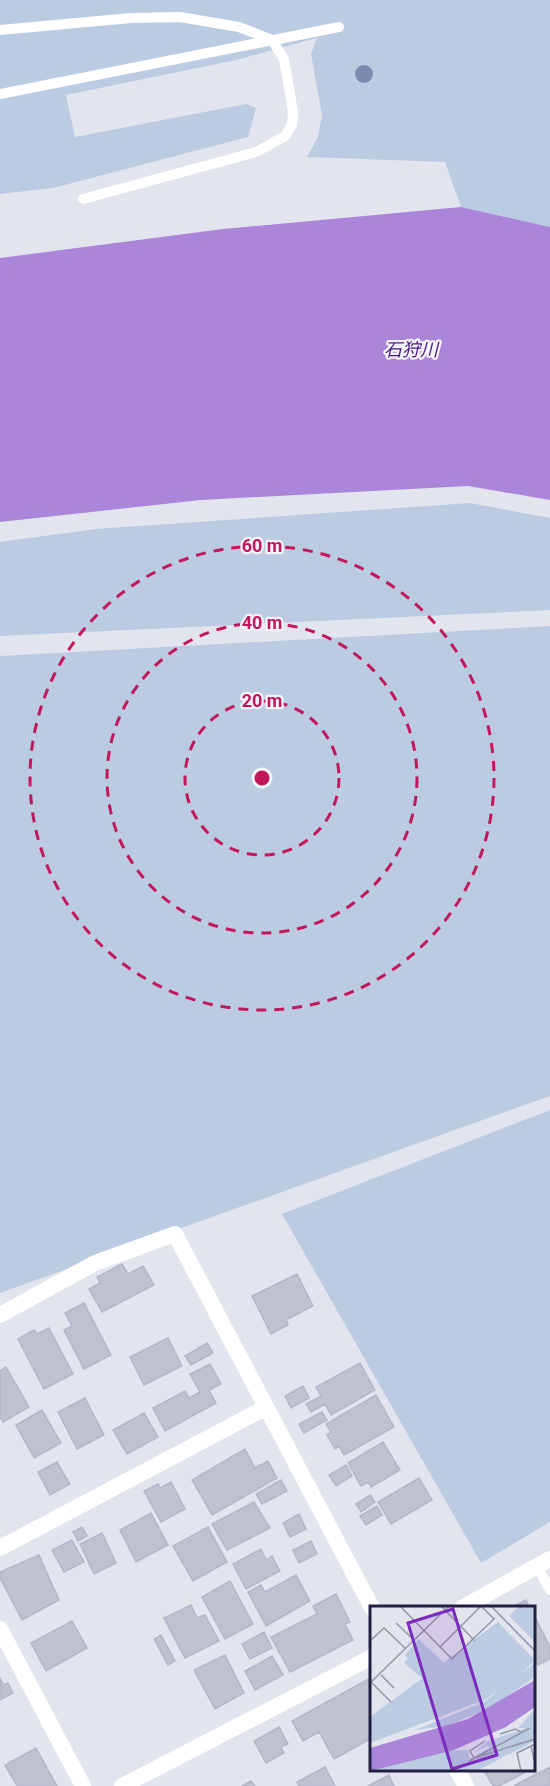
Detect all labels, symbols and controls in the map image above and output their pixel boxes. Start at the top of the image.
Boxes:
water label: 石狩川 [384,339,440,360]
text: 60 m [242,535,282,556]
text: 40 m [242,612,282,633]
text: 20 m [242,690,282,711]
centre of rings [252,768,272,788]
inset map [370,1606,535,1771]

